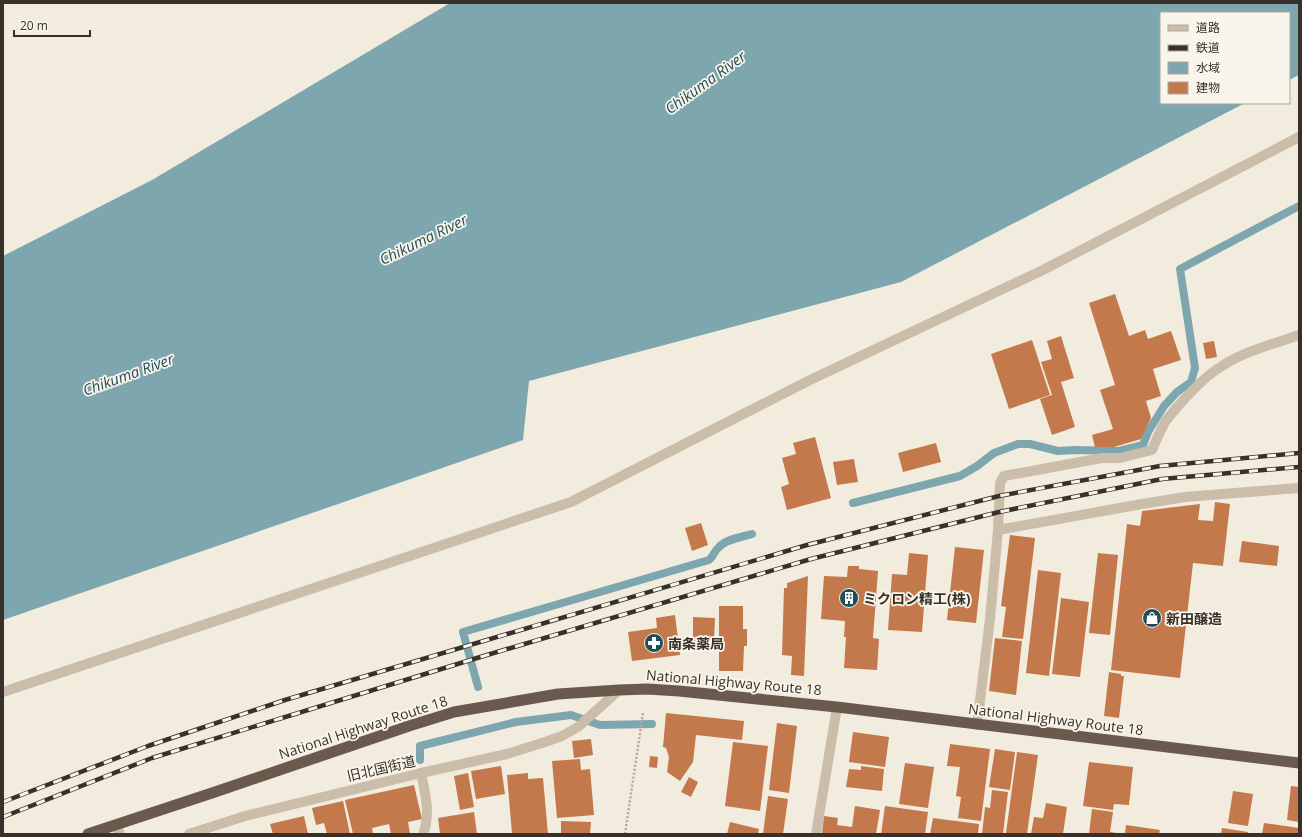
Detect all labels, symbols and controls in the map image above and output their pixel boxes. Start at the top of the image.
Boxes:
scale bar [14,12,90,38]
legend [1160,12,1290,104]
text: 20 m [20,17,48,34]
text: 道路 [1196,19,1220,36]
text: 鉄道 [1196,39,1220,56]
water label: Chikuma River [661,45,750,118]
text: 水域 [1196,59,1220,76]
text: 建物 [1196,79,1220,96]
water label: Chikuma River [376,209,471,269]
water label: Chikuma River [80,348,177,400]
building icon: ミクロン精工(株) [838,587,860,609]
place label: ミクロン精工(株) [863,589,971,608]
shop icon: 新田醸造 [1141,607,1163,629]
place label: 新田醸造 [1166,609,1222,628]
pharmacy icon: 南条薬局 [643,632,665,654]
place label: 南条薬局 [668,634,724,653]
street label: National Highway Route 18 [645,665,823,699]
street label: National Highway Route 18 [276,691,450,763]
street label: National Highway Route 18 [967,699,1145,739]
street label: 旧北国街道 [345,751,417,785]

